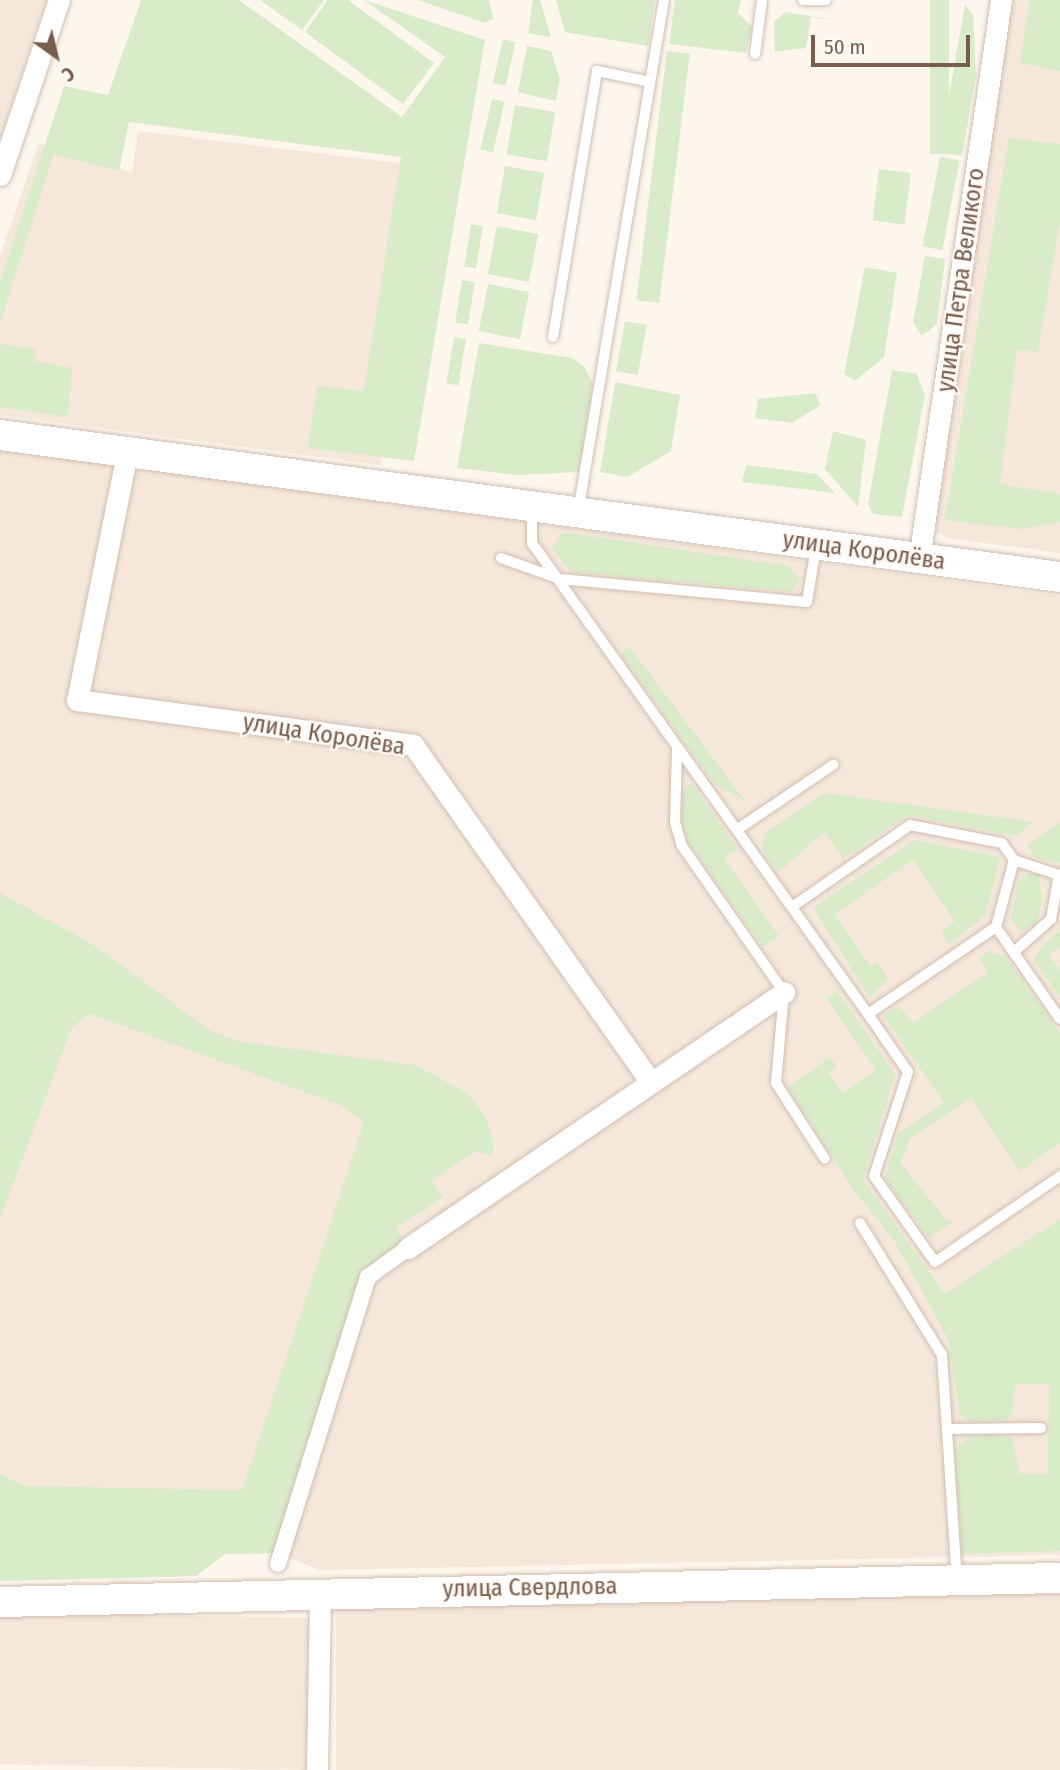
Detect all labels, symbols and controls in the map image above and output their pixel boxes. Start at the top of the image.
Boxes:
north arrow [21,21,91,91]
scale bar [815,21,974,65]
text: 50 m [824,34,866,60]
text: С [57,62,79,86]
street label: улица Петра Великого [931,166,991,394]
street label: улица Королёва [781,525,947,577]
street label: улица Королёва [241,708,407,762]
street label: улица Свердлова [442,1572,618,1604]

